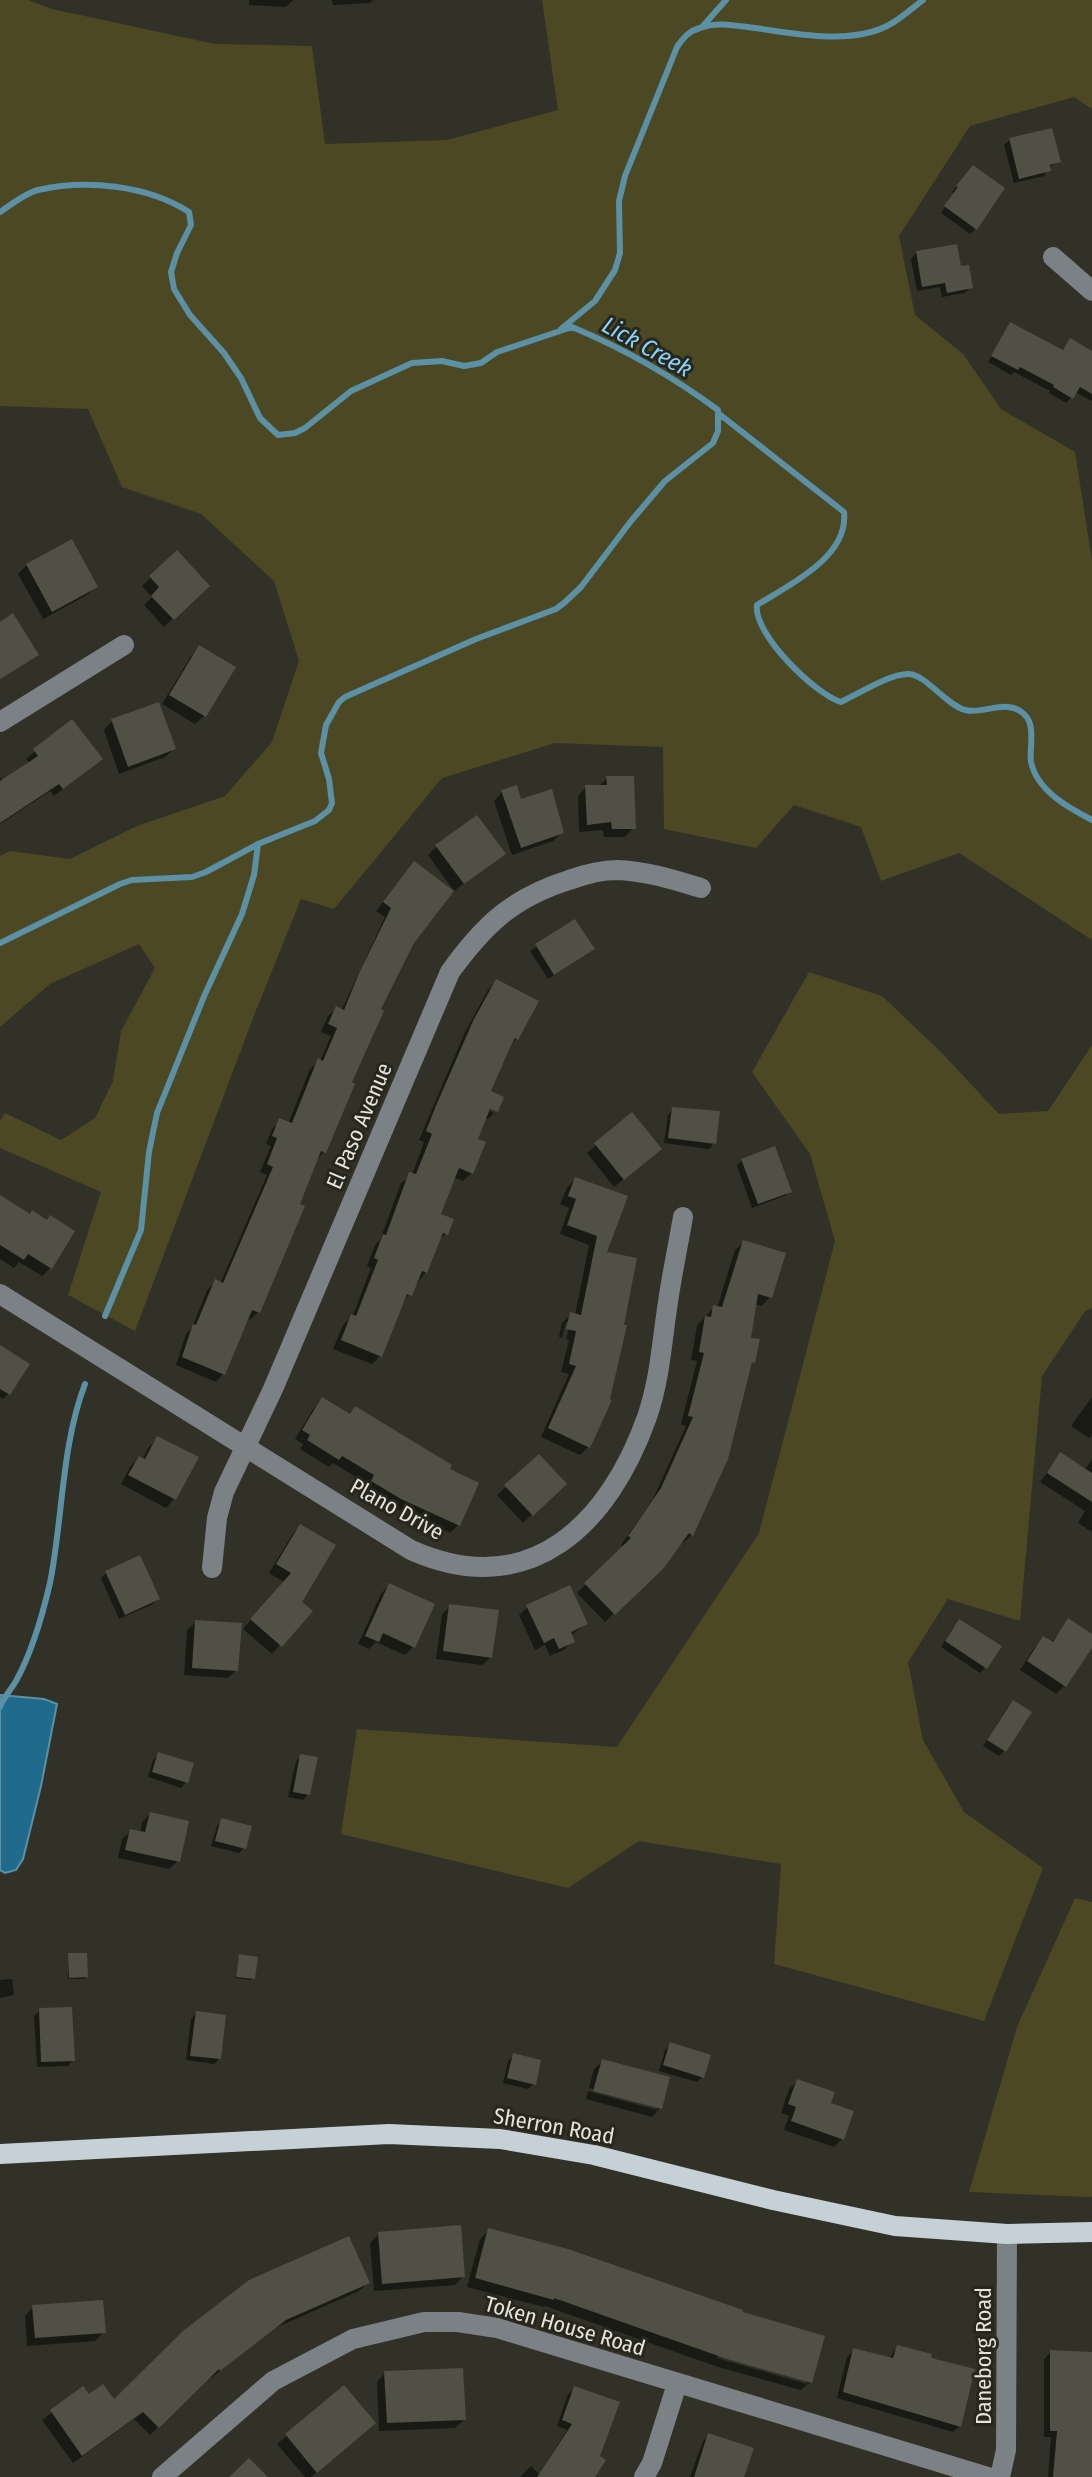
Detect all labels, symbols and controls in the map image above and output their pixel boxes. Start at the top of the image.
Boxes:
water label: Lick Creek [597,311,697,383]
street label: El Paso Avenue [320,1059,398,1193]
street label: Plano Drive [346,1472,448,1546]
street label: Sherron Road [492,2102,616,2150]
street label: Daneborg Road [970,2287,997,2425]
street label: Token House Road [482,2290,648,2362]

